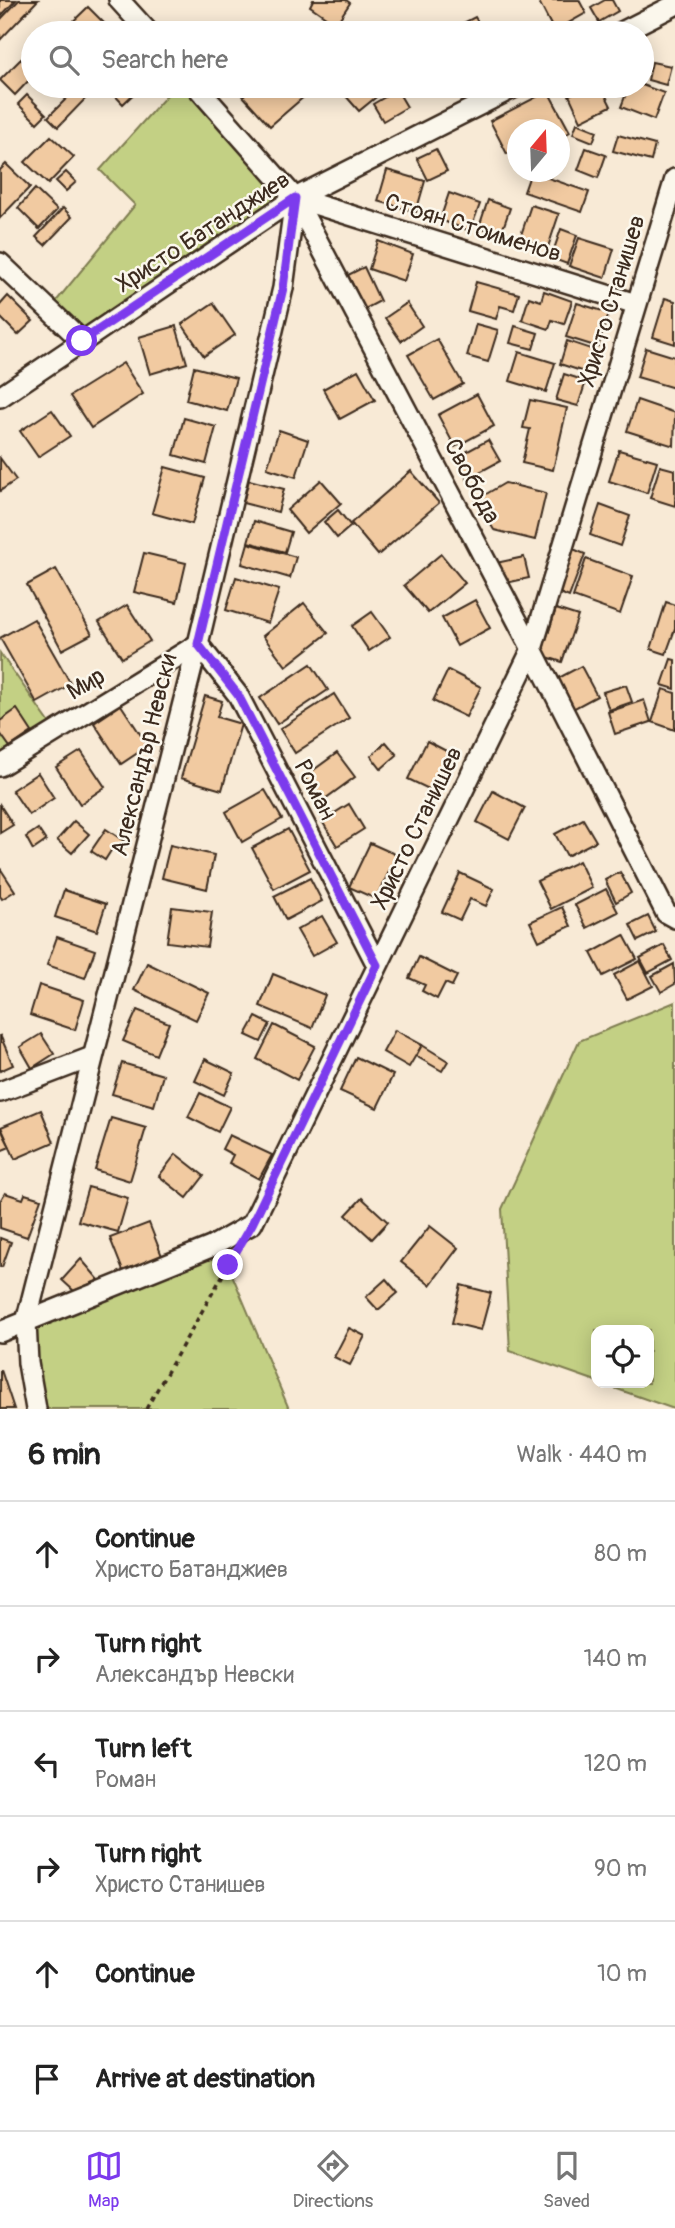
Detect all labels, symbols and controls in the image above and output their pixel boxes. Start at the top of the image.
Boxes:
search box [21,21,654,98]
icon: search [45,41,83,79]
text: Search here [101,44,228,76]
north arrow [507,119,570,182]
street label: Христо Батанджиев [111,165,295,299]
street label: Стоян Стоименов [381,187,565,269]
street label: Христо Станишев [572,212,652,390]
route start [66,325,97,356]
street label: Свобода [438,434,506,528]
street label: Александър Невски [105,650,183,859]
street label: Мир [62,661,110,707]
street label: Христо Станишев [365,742,469,914]
street label: Роман [288,755,342,825]
route end [212,1249,243,1280]
map controls [591,1325,654,1388]
button: locate [591,1325,654,1388]
text: 6 min [28,1436,101,1473]
text: Walk · 440 m [516,1440,647,1469]
text: Continue [95,1523,195,1555]
icon: ahead [28,1535,66,1573]
text: 80 m [594,1539,647,1568]
text: Христо Батанджиев [95,1555,288,1584]
text: Turn right [95,1628,201,1660]
icon: right [28,1640,66,1678]
text: 140 m [584,1644,647,1673]
text: Александър Невски [95,1660,294,1689]
text: Turn left [95,1733,191,1765]
icon: left [28,1745,66,1783]
text: 120 m [584,1749,647,1778]
text: Роман [95,1765,156,1794]
text: Turn right [95,1838,201,1870]
icon: right [28,1850,66,1888]
text: 90 m [594,1854,647,1883]
text: Христо Станишев [95,1870,266,1899]
icon: ahead [28,1955,66,1993]
text: Continue [95,1958,195,1990]
text: 10 m [597,1959,647,1988]
icon: arrive [28,2060,66,2098]
text: Arrive at destination [95,2063,315,2095]
tab: Map [85,2147,123,2213]
tab: Directions [293,2147,373,2213]
tab: Saved [543,2147,590,2213]

